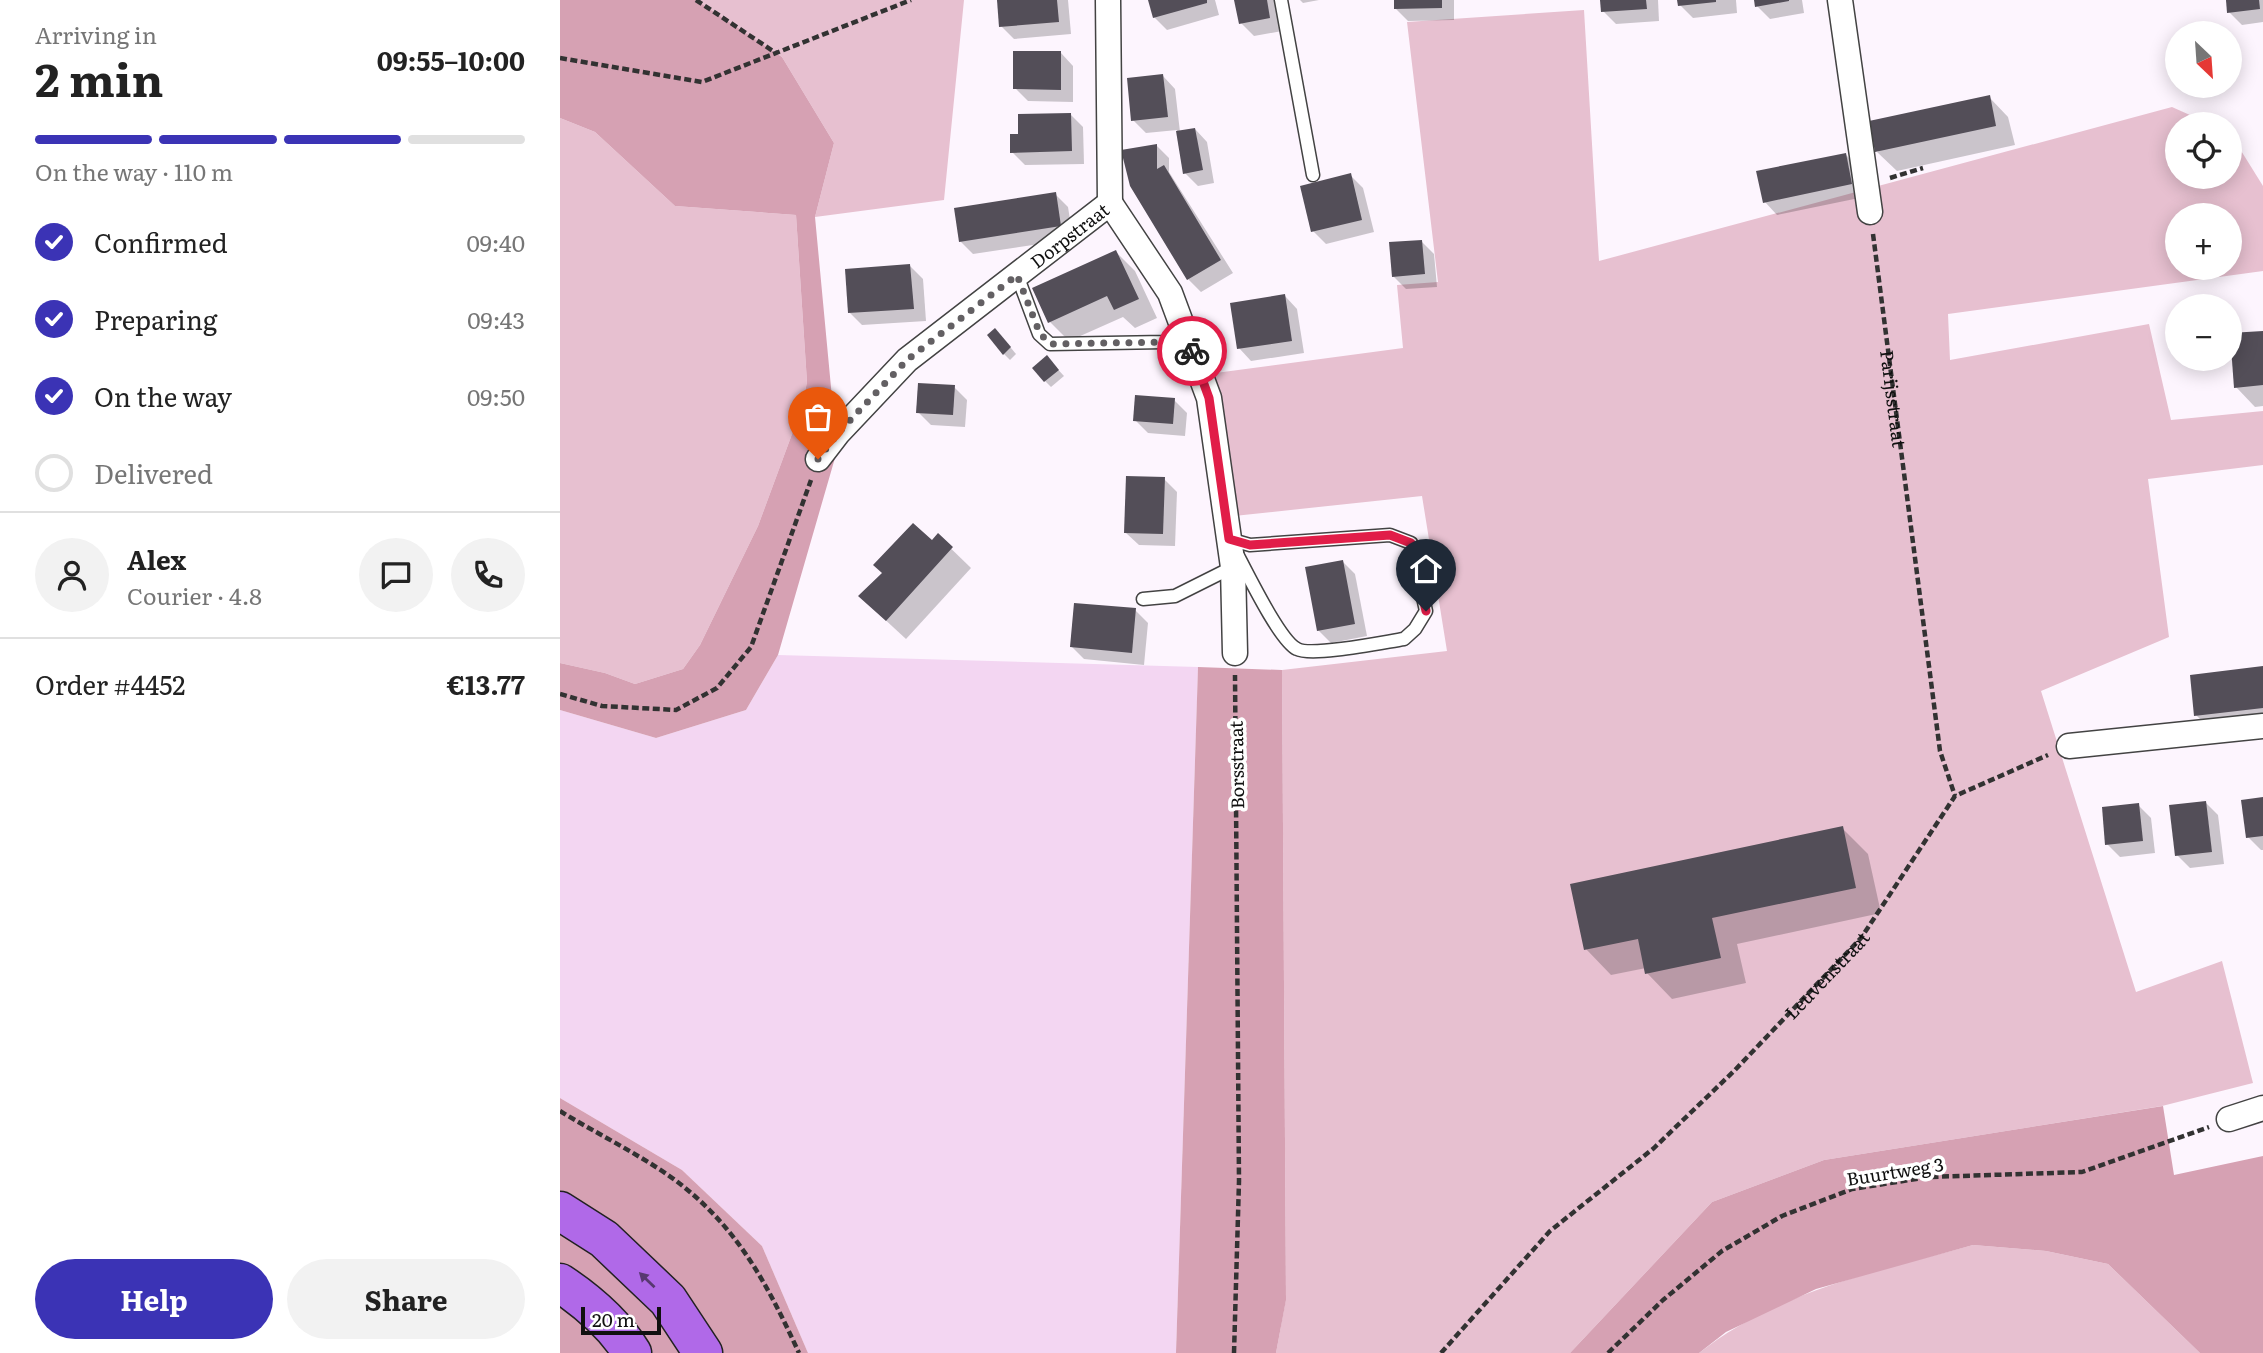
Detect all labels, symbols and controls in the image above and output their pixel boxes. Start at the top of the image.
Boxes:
text: Arriving in [35,17,157,51]
north arrow [2165,21,2242,98]
map controls [2165,21,2242,371]
text: 09:55–10:00 [377,40,525,79]
text: 2 min [35,43,164,111]
button: locate [2165,112,2242,189]
text: On the way · 110 m [35,154,233,188]
street label: Dorpstraat [1024,195,1115,274]
button: + [2165,203,2242,280]
text: Confirmed [94,222,228,261]
icon: check [35,223,73,261]
text: 09:40 [467,225,525,259]
button: − [2165,294,2242,371]
text: Preparing [94,299,217,338]
icon: check [35,300,73,338]
text: 09:43 [467,302,525,336]
courier [1157,316,1227,386]
icon: bike [1173,332,1211,370]
street label: Parijsstraat [1875,348,1914,450]
text: On the way [94,376,232,415]
icon: check [35,377,73,415]
text: 09:50 [467,379,525,413]
pin [788,387,848,459]
icon: bag [799,398,837,436]
text: Delivered [94,453,213,492]
button: person [35,538,109,612]
button: chat [359,538,433,612]
button: phone [451,538,525,612]
text: Alex [127,539,186,578]
pin [1396,539,1456,611]
icon: home [1407,550,1445,588]
text: Courier · 4.8 [127,578,262,612]
text: Order #4452 [35,664,186,703]
text: €13.77 [447,664,525,703]
street label: Borsstraat [1222,720,1250,809]
street label: Leuvenstraat [1778,925,1876,1025]
street label: Buurtweg 3 [1844,1150,1946,1192]
button: Help [35,1259,273,1339]
button: Share [287,1259,525,1339]
one-way arrow [638,1272,656,1288]
scale bar [581,1304,662,1336]
text: 20 m [592,1305,635,1333]

